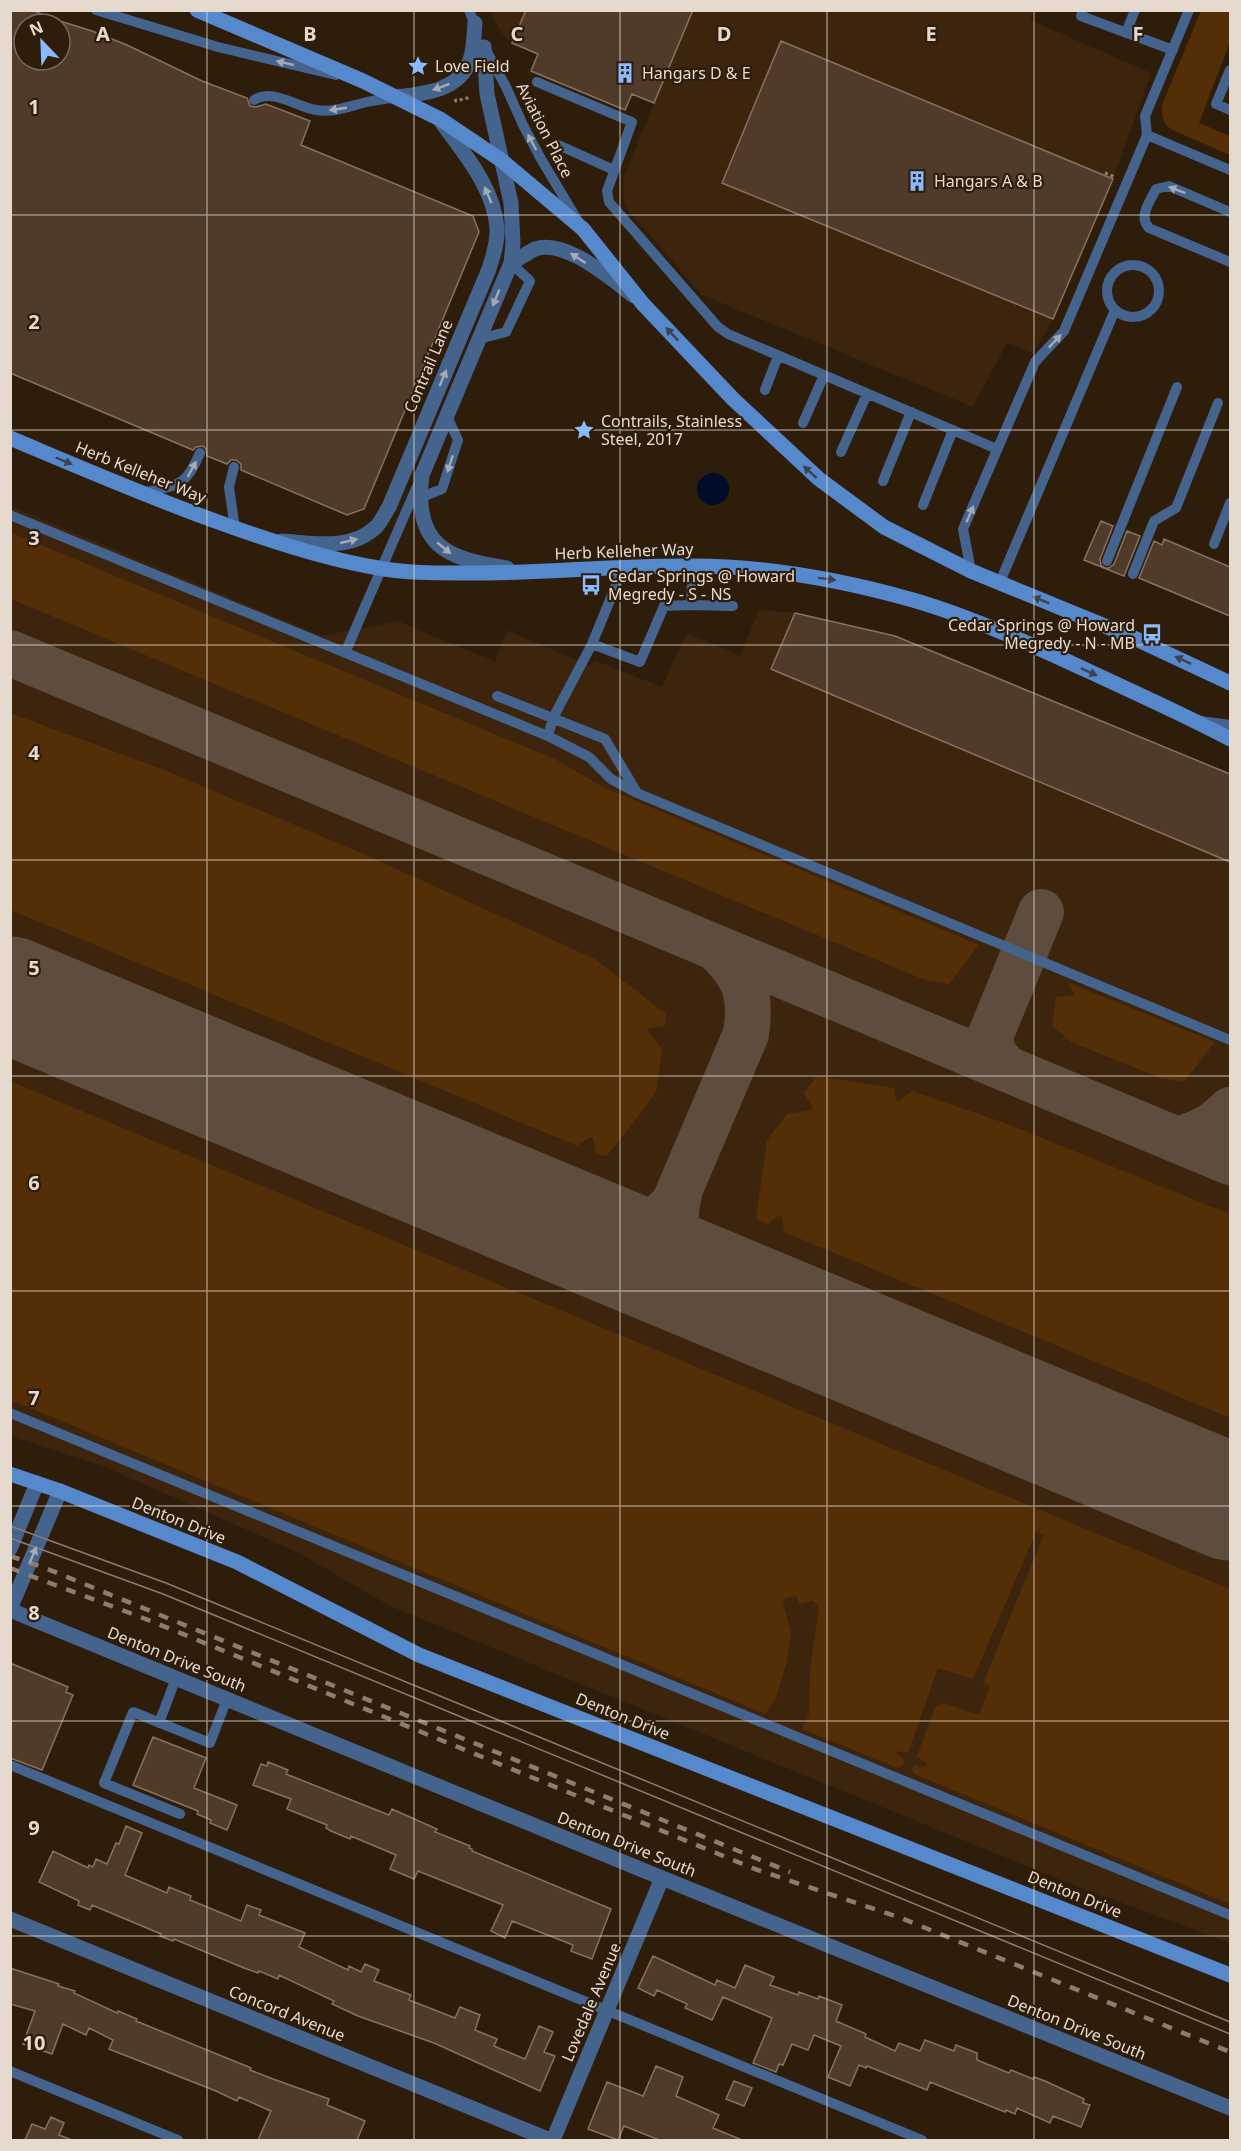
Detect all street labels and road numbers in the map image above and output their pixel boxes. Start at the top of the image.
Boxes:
street label: Aviation Place [511,78,579,182]
street label: Contrail Lane [398,316,458,416]
street label: Herb Kelleher Way [72,436,210,509]
street label: Herb Kelleher Way [554,538,695,564]
street label: Denton Drive [129,1491,229,1549]
street label: Denton Drive South [104,1621,250,1697]
street label: Denton Drive [573,1687,673,1745]
street label: Denton Drive South [554,1806,700,1882]
street label: Denton Drive [1025,1865,1125,1923]
street label: Lovedale Avenue [556,1939,626,2065]
street label: Concord Avenue [226,1980,348,2046]
street label: Denton Drive South [1004,1989,1150,2065]

